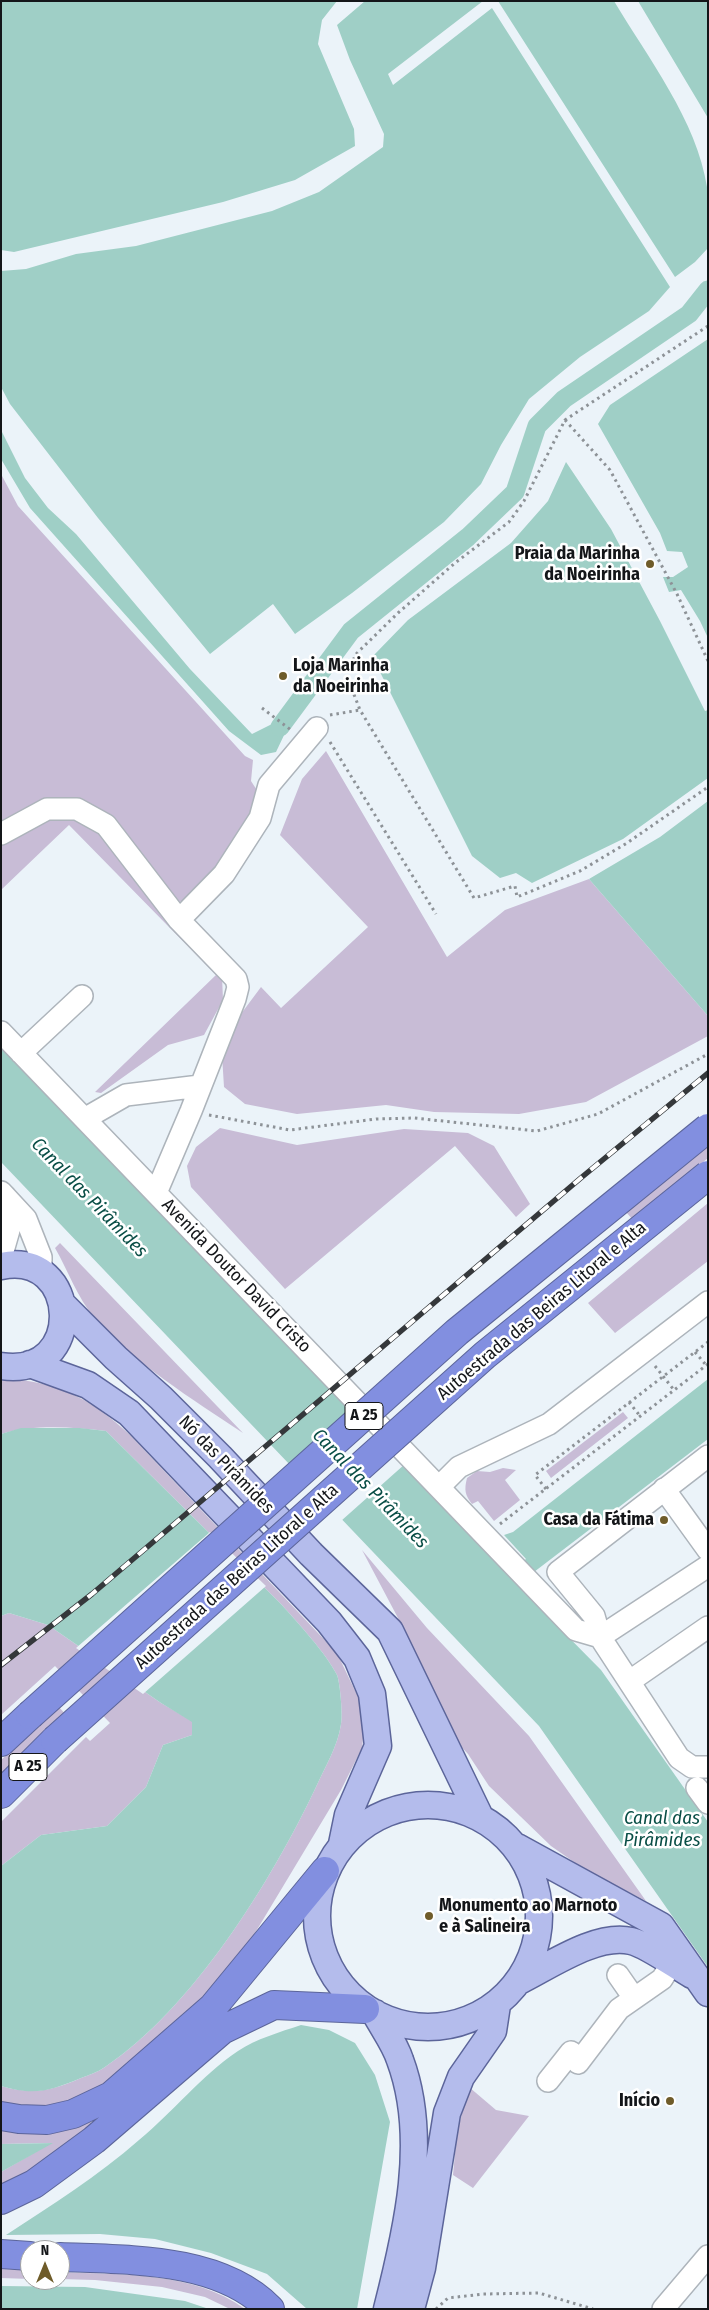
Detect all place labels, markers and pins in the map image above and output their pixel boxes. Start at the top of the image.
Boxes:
place label: Praia da Marinha da Noeirinha [515,543,640,586]
marker: Praia da Marinha da Noeirinha [644,558,656,570]
place label: Loja Marinha da Noeirinha [293,655,389,698]
marker: Loja Marinha da Noeirinha [277,670,289,682]
place label: Casa da Fátima [543,1509,654,1531]
marker: Casa da Fátima [658,1514,670,1526]
place label: Monumento ao Marnoto e à Salineira [439,1895,617,1938]
marker: Monumento ao Marnoto e à Salineira [423,1910,435,1922]
place label: Início [619,2090,660,2112]
marker: Início [664,2095,676,2107]

